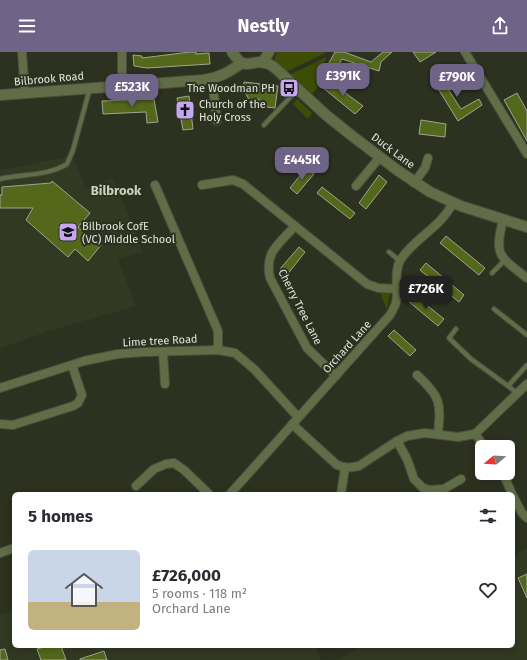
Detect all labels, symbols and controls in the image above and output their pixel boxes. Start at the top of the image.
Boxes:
icon: menu [16,15,38,37]
text: Nestly [238,15,289,37]
icon: share [489,15,511,37]
pin: £391K [315,63,371,97]
pin: £790K [429,64,485,98]
text: £391K [326,68,360,83]
street label: Bilbrook Road [13,69,85,89]
text: £790K [439,69,475,84]
pin: £523K [104,74,160,108]
bus stop icon: The Woodman PH [278,77,300,99]
text: £523K [114,79,150,94]
place label: The Woodman PH [187,82,275,95]
place label: Church of the Holy Cross [199,98,266,124]
church icon: Church of the Holy Cross [174,99,196,121]
street label: Duck Lane [369,130,417,172]
pin: £445K [274,147,330,181]
text: £445K [284,152,320,167]
district label: Bilbrook [91,183,142,198]
place label: Bilbrook CofE (VC) Middle School [82,220,175,246]
school or university icon: Bilbrook CofE (VC) Middle School [57,221,79,243]
street label: Cherry Tree Lane [275,267,325,347]
pin: £726K [398,276,454,310]
text: £726K [408,281,444,296]
street label: Orchard Lane [320,318,374,376]
street label: Lime tree Road [122,333,198,349]
north arrow [475,440,515,480]
map controls [475,440,515,480]
icon: filters [477,505,499,527]
text: 5 homes [28,506,93,527]
text: £726,000 [152,565,221,586]
icon: home [60,566,108,614]
icon: heart [477,579,499,601]
text: 5 rooms · 118 m² [152,586,247,601]
text: Orchard Lane [152,601,231,616]

